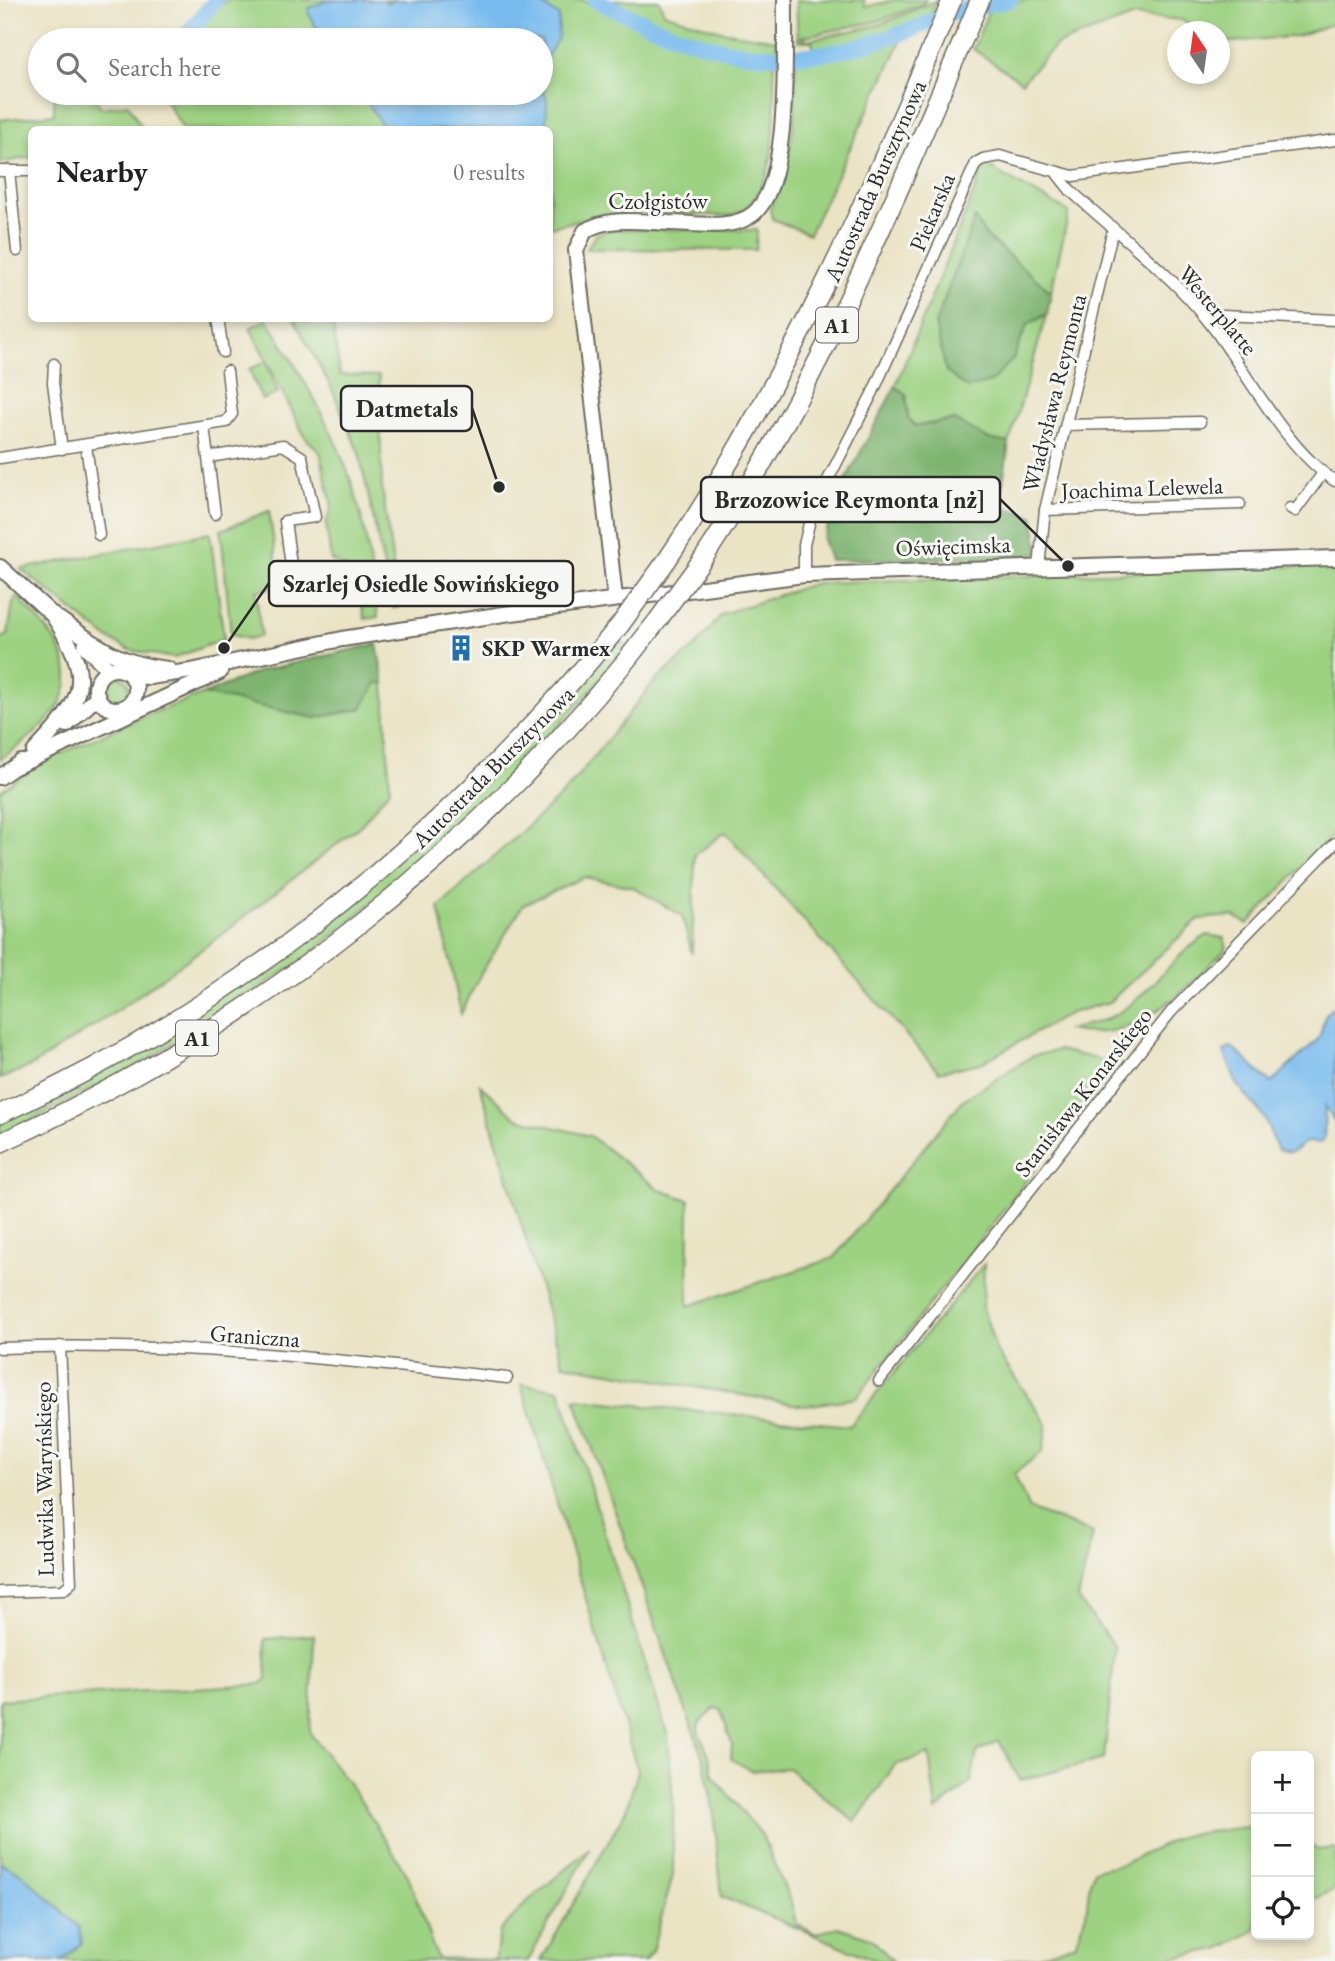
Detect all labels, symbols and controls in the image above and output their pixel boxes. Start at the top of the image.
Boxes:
north arrow [1167,21,1230,84]
search box [28,28,553,105]
icon: search [52,48,90,86]
text: Search here [108,50,221,84]
street label: Autostrada Bursztynowa [817,75,933,288]
text: Nearby [56,152,148,191]
text: 0 results [453,157,525,187]
street label: Piekarska [902,167,962,256]
street label: Czołgistów [608,186,708,216]
street label: Westerplatte [1172,259,1264,361]
street label: Władysława Reymonta [1015,290,1093,495]
road number: A1 [816,308,858,342]
callout: Datmetals [341,386,472,431]
text: Datmetals [356,393,458,424]
street label: Joachima Lelewela [1058,470,1224,506]
callout: Brzozowice Reymonta [nż] [701,477,1000,522]
text: Brzozowice Reymonta [nż] [714,484,986,516]
street label: Oświęcimska [895,529,1012,563]
callout: Szarlej Osiedle Sowińskiego [269,561,573,606]
text: Szarlej Osiedle Sowińskiego [283,568,559,600]
building icon: SKP Warmex [446,633,476,663]
place label: SKP Warmex [482,633,611,663]
street label: Autostrada Bursztynowa [405,679,581,855]
street label: Stanisława Konarskiego [1007,1001,1159,1183]
road number: A1 [176,1020,218,1056]
street label: Graniczna [209,1318,302,1354]
street label: Ludwika Waryńskiego [27,1381,61,1577]
map controls [1251,1751,1314,1940]
button: + [1251,1751,1314,1814]
button: − [1251,1814,1314,1877]
button: locate [1251,1877,1314,1940]

